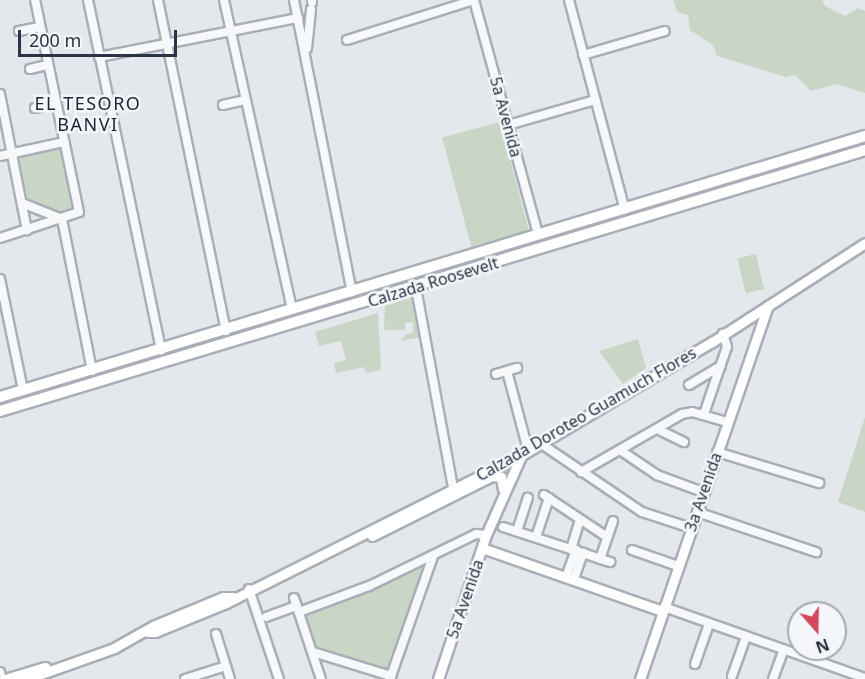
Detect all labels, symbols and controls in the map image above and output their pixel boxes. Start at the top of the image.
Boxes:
scale bar [21,18,180,56]
text: 200 m [29,28,81,52]
street label: 5a Avenida [486,75,526,159]
district label: EL TESORO BANVI [35,93,141,136]
street label: Calzada Roosevelt [365,253,501,311]
street label: Calzada Doroteo Guamuch Flores [473,343,699,485]
street label: 3a Avenida [680,450,726,534]
street label: 5a Avenida [442,557,488,641]
north arrow [787,601,847,661]
text: N [813,633,832,659]

